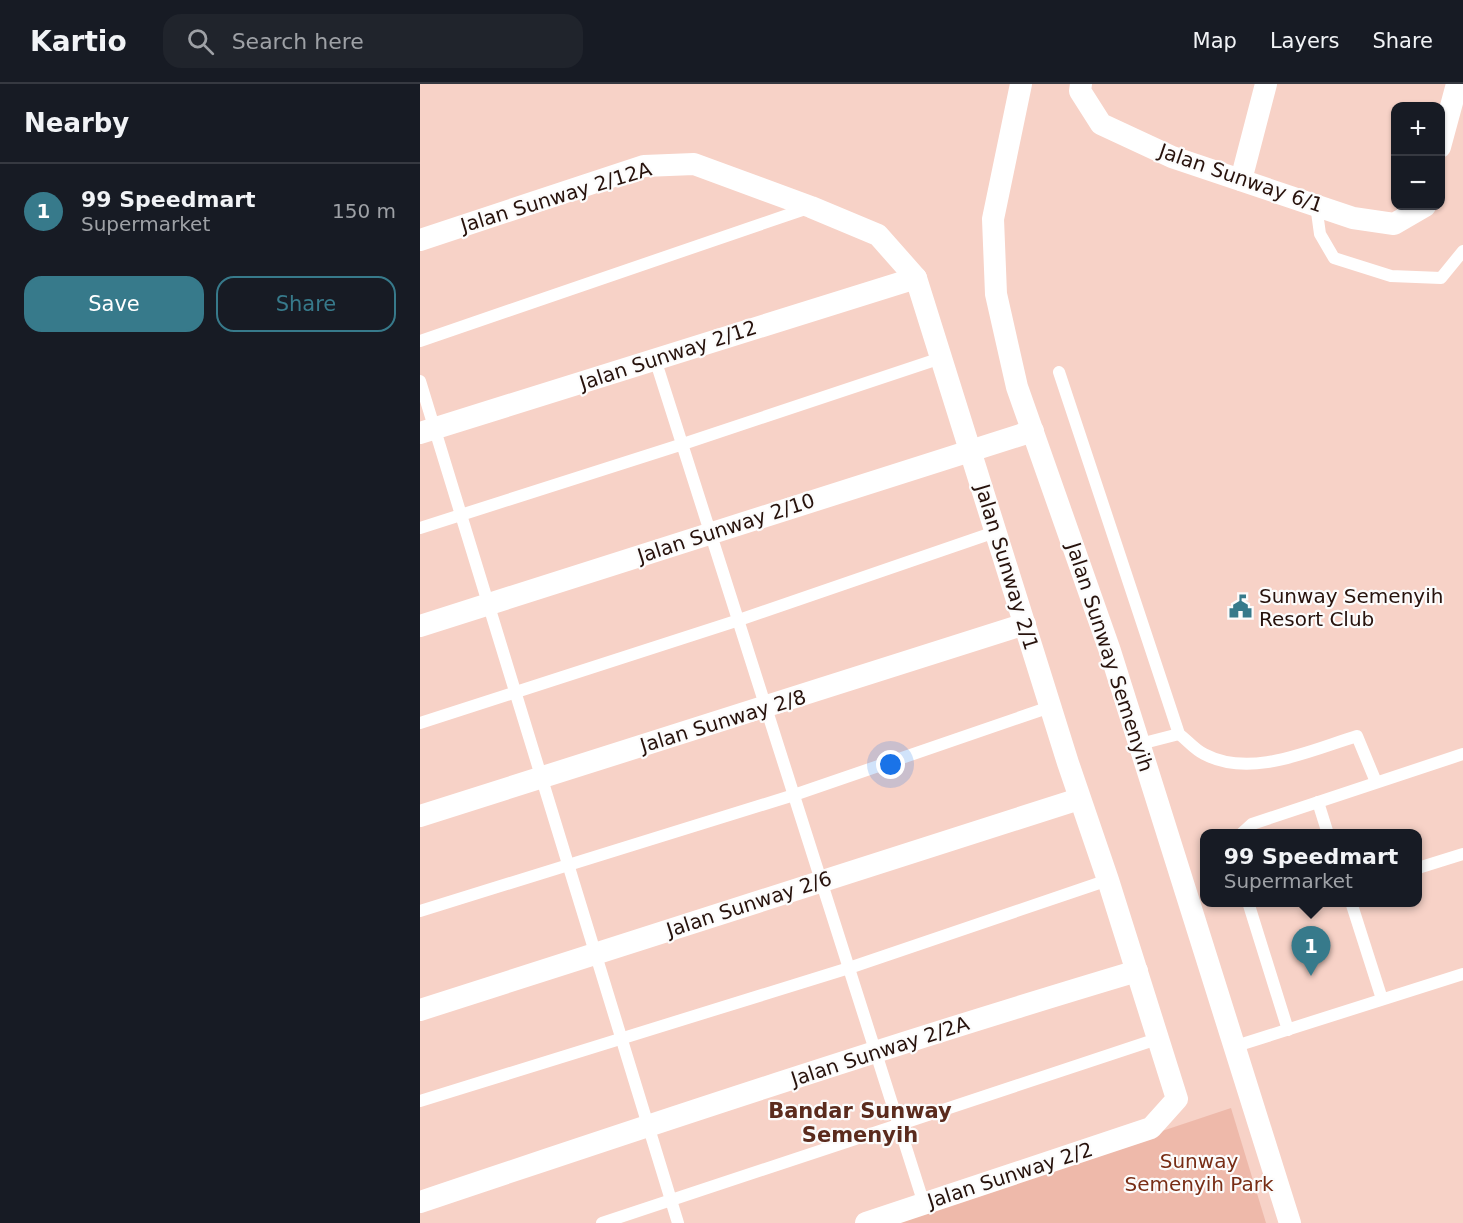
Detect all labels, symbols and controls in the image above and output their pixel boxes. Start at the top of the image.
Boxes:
search box [163,14,583,68]
text: Kartio [30,25,127,58]
icon: search [184,25,217,58]
text: Search here [232,29,364,54]
text: Map [1193,29,1237,53]
text: Layers [1270,29,1339,53]
text: Share [1372,29,1433,53]
map controls [1391,102,1445,210]
button: + [1391,102,1445,156]
text: Nearby [24,108,129,138]
street label: Jalan Sunway 6/1 [1154,138,1326,217]
street label: Jalan Sunway 2/12A [456,156,655,238]
button: − [1391,156,1445,210]
text: 99 Speedmart [81,187,256,212]
text: 1 [37,199,50,223]
text: 150 m [332,199,396,223]
text: Supermarket [81,212,210,236]
button: Save [24,276,204,332]
button: Share [216,276,396,332]
street label: Jalan Sunway 2/12 [575,315,760,396]
street label: Jalan Sunway 2/1 [970,479,1044,653]
street label: Jalan Sunway 2/10 [633,488,818,569]
street label: Jalan Sunway Semenyih [1061,538,1158,775]
place label: Sunway Semenyih Resort Club [1259,584,1443,631]
public building icon: Sunway Semenyih Resort Club [1228,594,1254,620]
street label: Jalan Sunway 2/8 [635,684,809,758]
your location [876,750,905,779]
popup [1200,829,1422,907]
text: 99 Speedmart [1224,844,1398,869]
street label: Jalan Sunway 2/6 [662,866,835,943]
text: Supermarket [1224,869,1353,893]
pin: 1 [1292,926,1330,976]
street label: Jalan Sunway 2/2A [786,1011,972,1092]
district label: Bandar Sunway Semenyih [768,1099,952,1147]
street label: Jalan Sunway 2/2 [923,1137,1096,1214]
park label: Sunway Semenyih Park [1124,1149,1274,1196]

